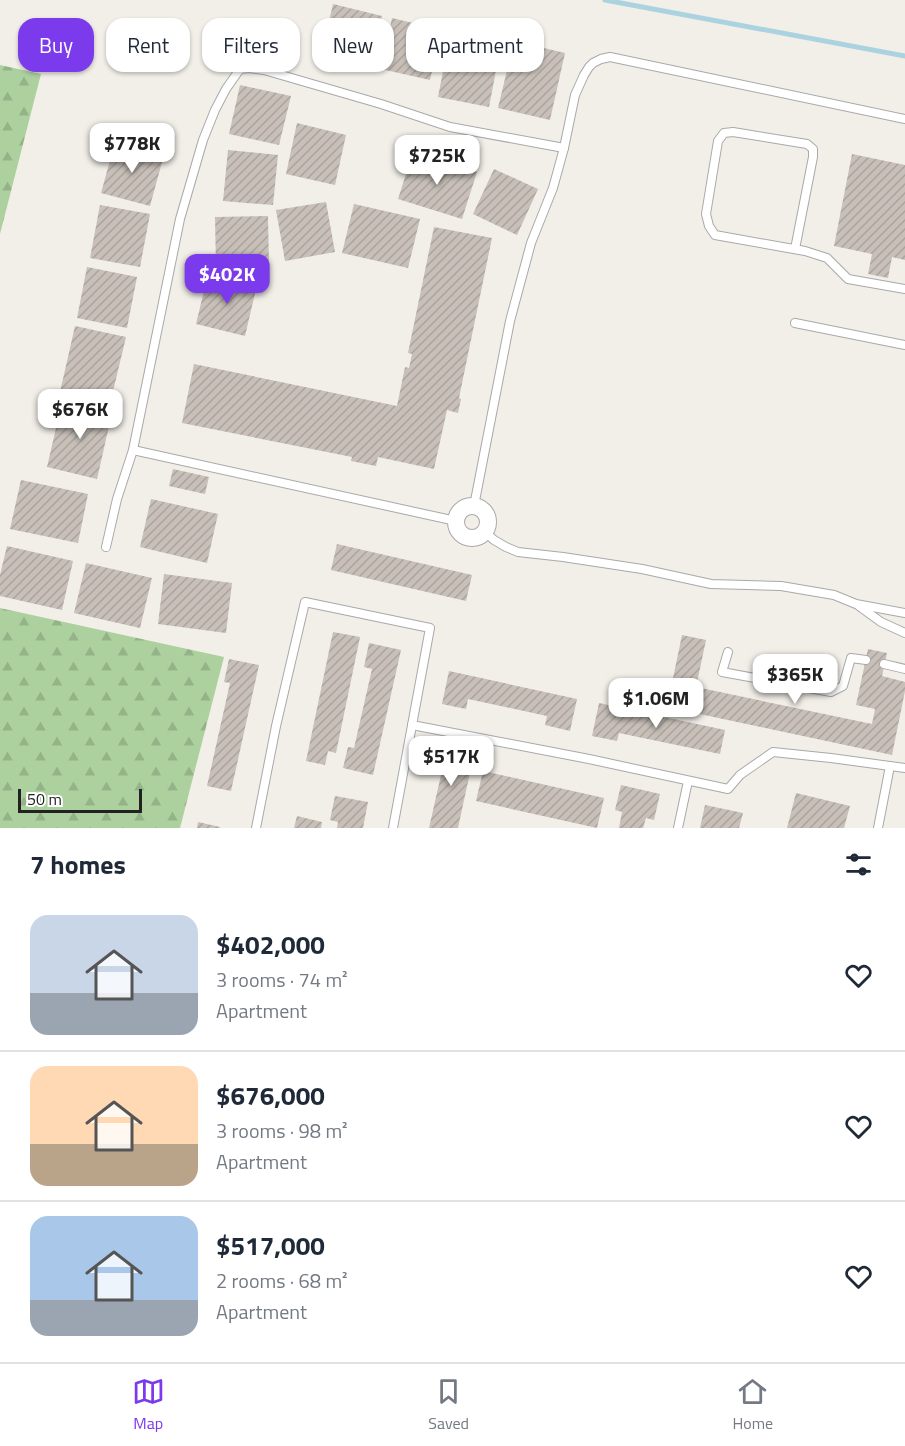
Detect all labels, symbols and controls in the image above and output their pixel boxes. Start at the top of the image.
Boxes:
chip: Buy [18,18,94,72]
chip: Rent [106,18,190,72]
chip: Filters [202,18,300,72]
chip: New [312,18,394,72]
chip: Apartment [406,18,544,72]
pin: $778K [90,123,174,174]
text: $778K [104,127,160,158]
pin: $725K [395,135,479,186]
text: $725K [409,139,465,170]
pin: $402K [185,254,269,305]
text: $402K [199,258,255,289]
pin: $676K [38,389,122,440]
text: $676K [52,393,108,424]
pin: $365K [753,654,837,705]
text: $365K [767,658,823,689]
pin: $1.06M [607,678,705,729]
text: $1.06M [622,682,690,713]
pin: $517K [409,736,493,787]
text: $517K [423,740,479,771]
scale bar [18,786,142,814]
text: 50 m [27,787,62,811]
text: 7 homes [30,845,126,884]
icon: filters [842,848,875,881]
text: $402,000 [216,925,325,964]
icon: home [78,939,150,1011]
icon: heart [842,959,875,992]
text: 3 rooms · 74 m² [216,964,348,995]
text: Apartment [216,995,307,1026]
text: $676,000 [216,1076,325,1115]
icon: home [78,1090,150,1162]
icon: heart [842,1110,875,1143]
text: 3 rooms · 98 m² [216,1115,348,1146]
text: Apartment [216,1146,307,1177]
text: $517,000 [216,1226,325,1265]
icon: home [78,1240,150,1312]
icon: heart [842,1260,875,1293]
text: 2 rooms · 68 m² [216,1265,348,1296]
text: Apartment [216,1296,307,1327]
tab: Map [132,1375,165,1435]
tab: Saved [428,1375,469,1435]
tab: Home [733,1375,773,1435]

